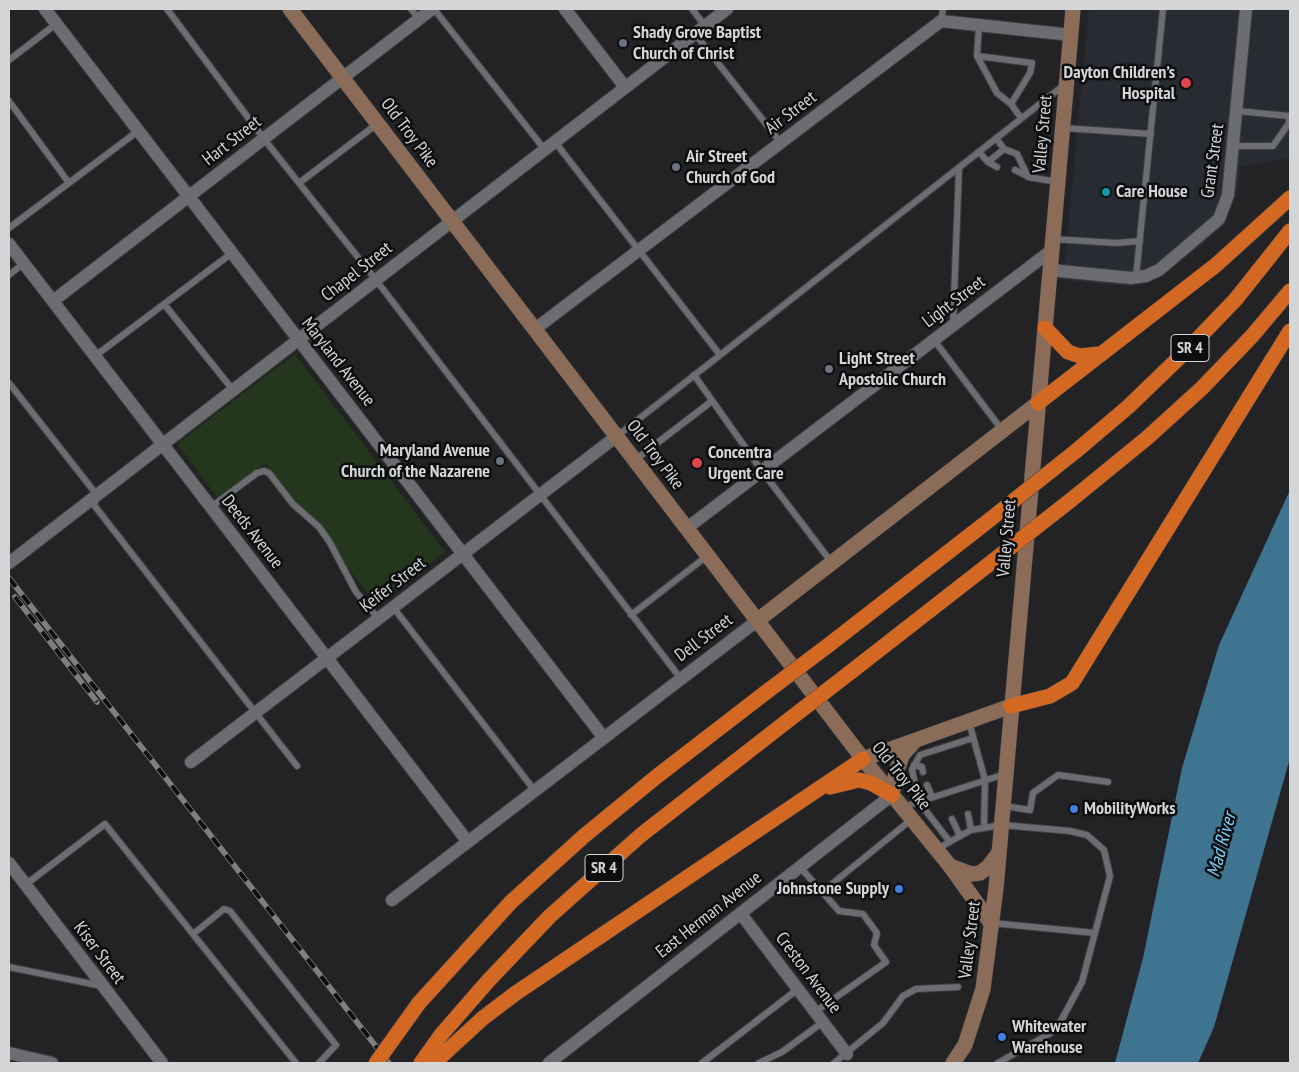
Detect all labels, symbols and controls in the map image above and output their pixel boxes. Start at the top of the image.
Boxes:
place label: Shady Grove Baptist Church of Christ [633,22,761,64]
marker: Shady Grove Baptist Church of Christ [617,37,629,49]
place label: Dayton Children’s Hospital [1064,62,1175,104]
marker: Dayton Children’s Hospital [1179,76,1193,90]
street label: Air Street [761,87,821,139]
street label: Old Troy Pike [376,94,442,172]
street label: Valley Street [1029,94,1057,174]
street label: Hart Street [198,111,266,171]
street label: Grant Street [1197,122,1229,200]
place label: Air Street Church of God [686,146,775,188]
marker: Air Street Church of God [670,161,682,173]
place label: Care House [1116,181,1188,203]
marker: Care House [1100,186,1112,198]
street label: Chapel Street [317,238,397,306]
street label: Light Street [918,271,990,333]
street label: Maryland Avenue [297,313,379,411]
road number: SR 4 [1171,334,1209,362]
place label: Light Street Apostolic Church [839,348,946,390]
marker: Light Street Apostolic Church [823,363,835,375]
street label: Old Troy Pike [622,416,688,494]
place label: Maryland Avenue Church of the Nazarene [341,440,490,482]
place label: Concentra Urgent Care [708,442,784,484]
marker: Maryland Avenue Church of the Nazarene [494,455,506,467]
marker: Concentra Urgent Care [690,456,704,470]
street label: Deeds Avenue [217,491,287,573]
street label: Valley Street [993,498,1021,578]
street label: Keifer Street [356,553,430,617]
street label: Dell Street [671,609,737,667]
street label: Old Troy Pike [867,738,935,814]
place label: MobilityWorks [1084,798,1176,820]
marker: MobilityWorks [1068,803,1080,815]
water label: Mad River [1202,810,1242,880]
road number: SR 4 [585,854,623,881]
street label: East Herman Avenue [652,867,766,963]
place label: Johnstone Supply [777,878,889,900]
marker: Johnstone Supply [893,883,905,895]
street label: Valley Street [955,900,985,980]
street label: Kiser Street [69,918,129,988]
street label: Creston Avenue [770,928,846,1018]
place label: Whitewater Warehouse [1012,1016,1086,1058]
marker: Whitewater Warehouse [996,1031,1008,1043]

